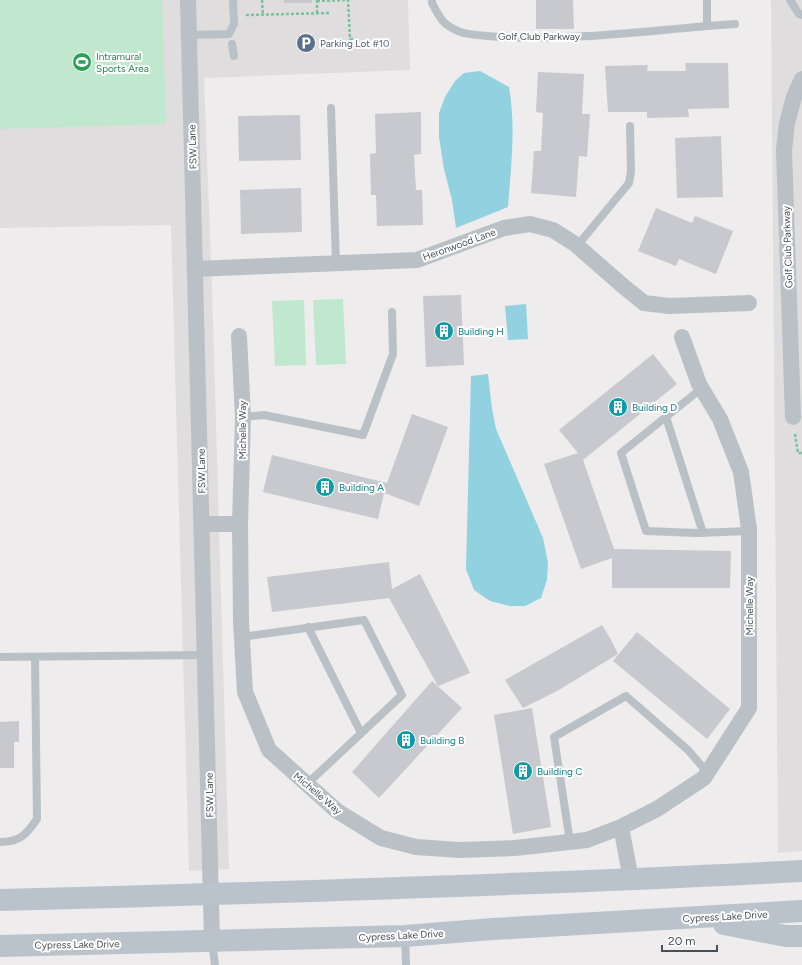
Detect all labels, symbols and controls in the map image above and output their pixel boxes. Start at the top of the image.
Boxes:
street label: Golf Club Parkway [498,30,581,43]
parking icon: Parking Lot #10 [295,32,317,54]
place label: Parking Lot #10 [320,37,389,50]
place label: Intramural Sports Area [96,50,149,75]
sports icon: Intramural Sports Area [71,51,93,73]
street label: FSW Lane [185,124,200,170]
street label: Golf Club Parkway [780,205,795,288]
street label: Heronwood Lane [421,225,498,264]
building icon: Building H [433,320,455,342]
place label: Building H [458,325,504,338]
building icon: Building D [607,396,629,418]
street label: Michelle Way [236,400,249,460]
place label: Building D [632,401,677,414]
street label: FSW Lane [195,448,208,494]
building icon: Building A [314,476,336,498]
place label: Building A [339,481,384,494]
street label: Michelle Way [743,576,756,636]
building icon: Building B [395,729,417,751]
place label: Building B [420,734,464,747]
building icon: Building C [512,760,534,782]
place label: Building C [537,765,583,778]
street label: Michelle Way [291,769,345,818]
street label: FSW Lane [203,772,216,818]
street label: Cypress Lake Drive [682,908,768,925]
street label: Cypress Lake Drive [358,927,444,944]
scale bar [662,927,717,953]
text: 20 m [668,934,696,948]
street label: Cypress Lake Drive [34,937,120,952]

